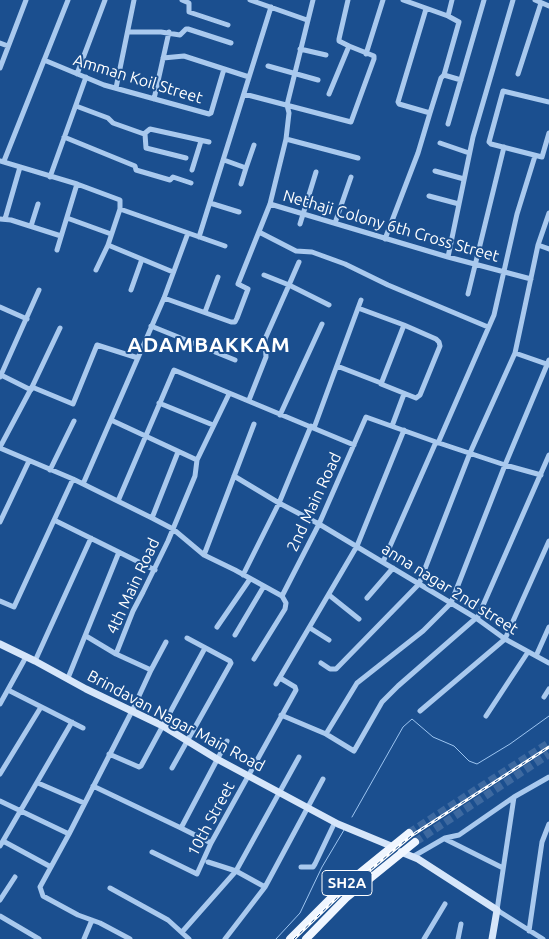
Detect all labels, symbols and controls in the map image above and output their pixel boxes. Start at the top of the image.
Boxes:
street label: Amman Koil Street [71,50,205,108]
street label: Nethaji Colony 6th Cross Street [281,186,501,266]
district label: ADAMBAKKAM [126,332,292,358]
street label: 2nd Main Road [283,450,345,554]
street label: 4th Main Road [102,535,164,637]
street label: anna nagar 2nd street [378,539,522,639]
street label: Brindavan Nagar Main Road [84,666,268,776]
street label: 10th Street [183,778,239,860]
road number: SH2A [322,870,372,896]

